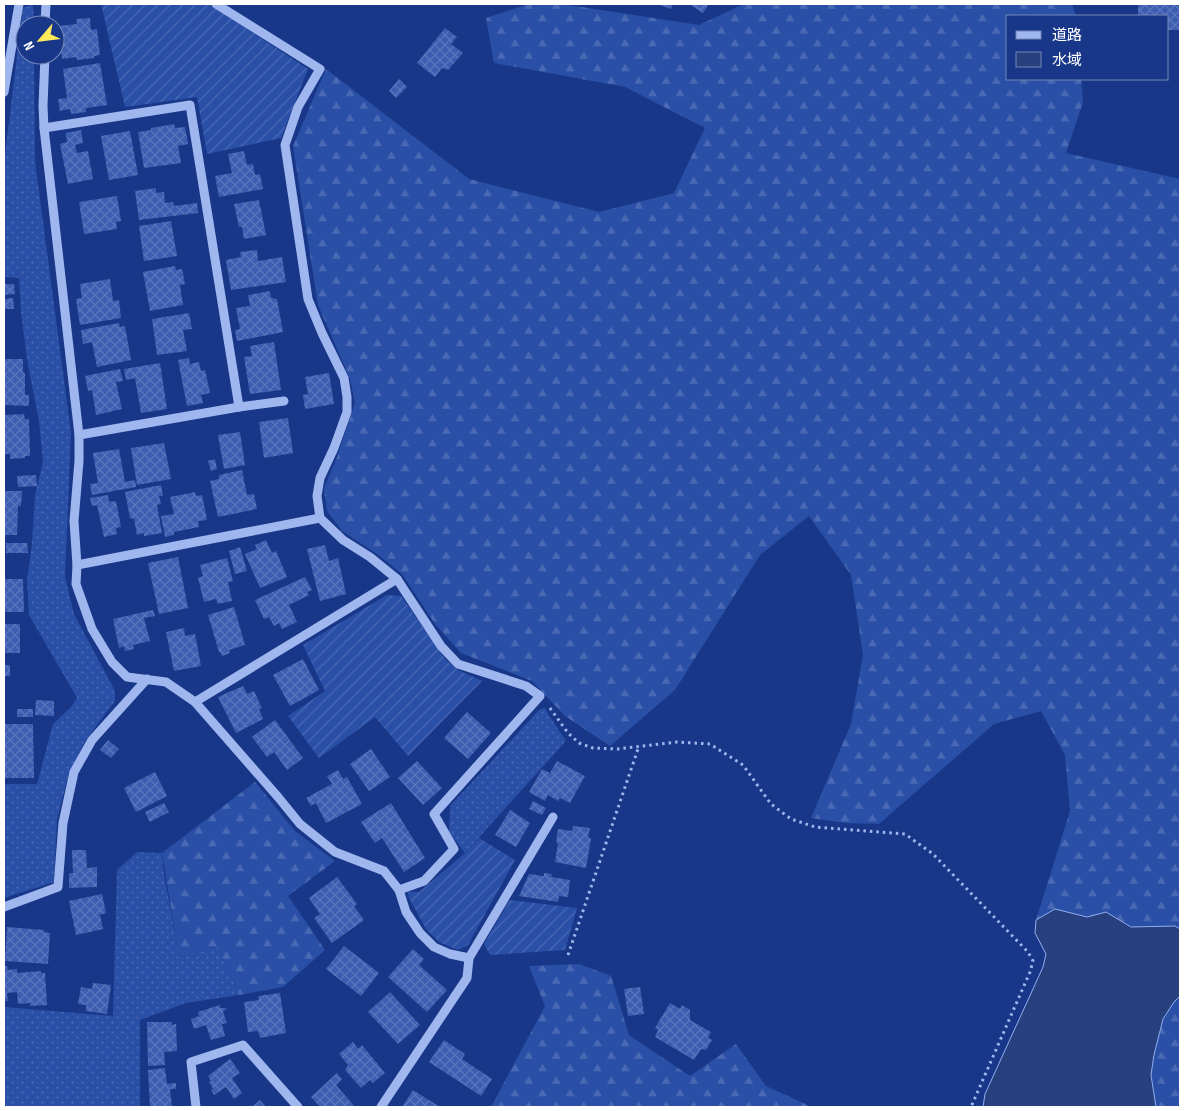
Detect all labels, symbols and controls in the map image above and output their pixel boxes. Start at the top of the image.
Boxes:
north arrow [15,15,65,65]
legend [1006,15,1169,80]
text: 道路 [1052,26,1082,45]
text: N [20,39,38,53]
text: 水域 [1052,51,1082,70]

